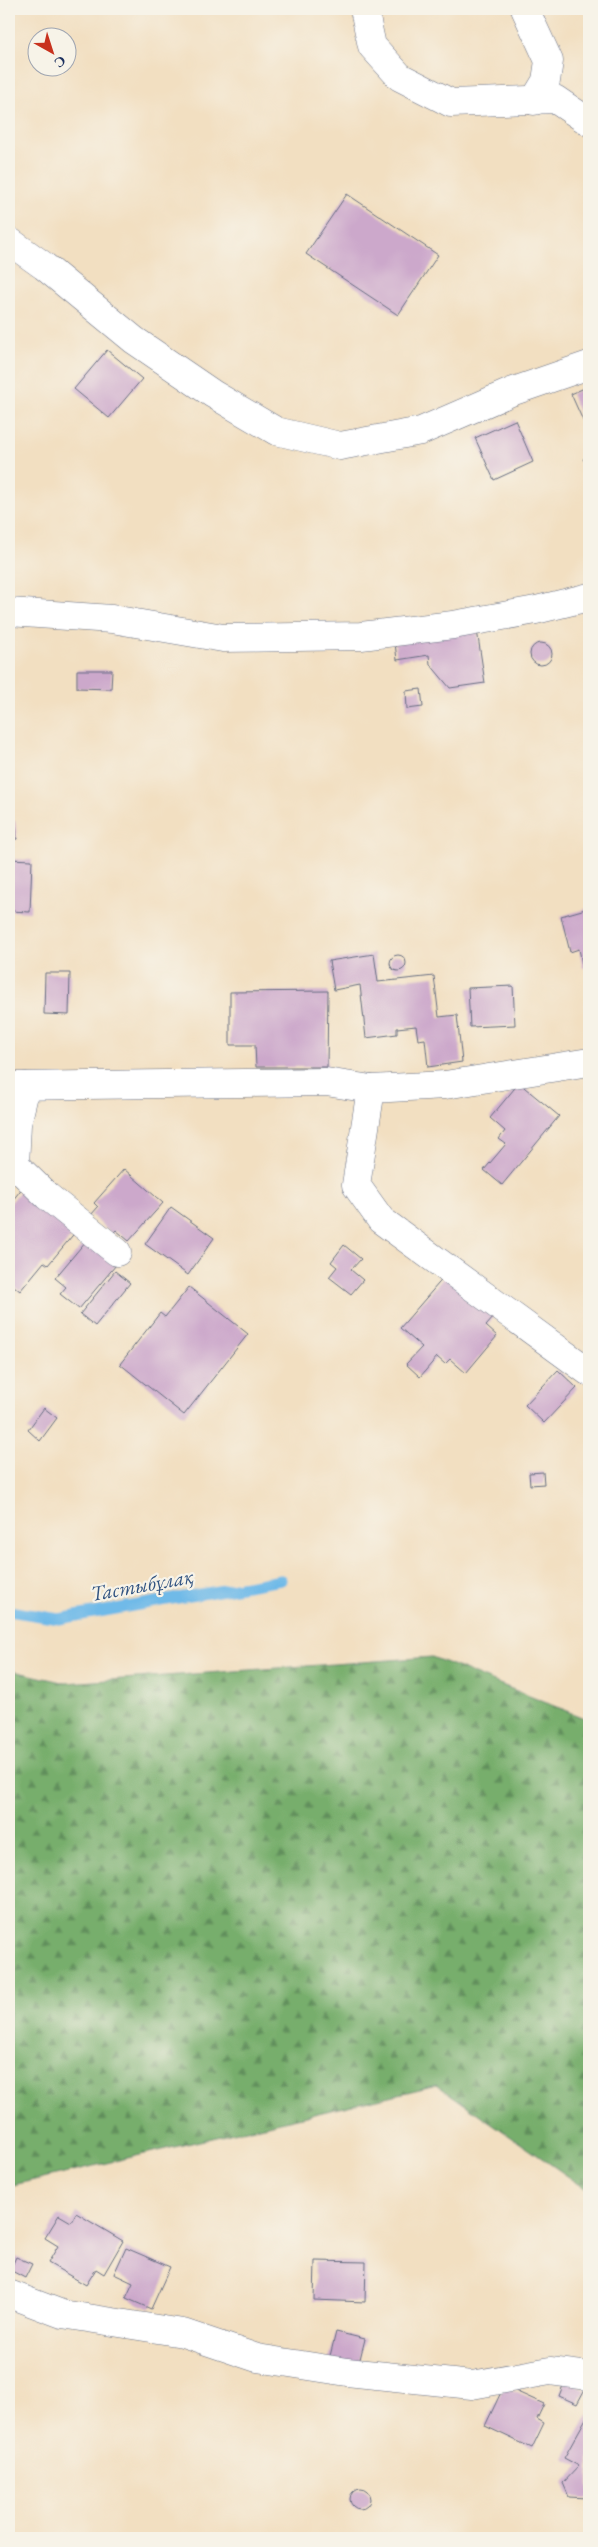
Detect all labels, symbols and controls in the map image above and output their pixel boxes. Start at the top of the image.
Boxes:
north arrow [28,28,78,78]
text: С [51,52,70,72]
water label: Тастыбұлақ [88,1562,196,1607]

